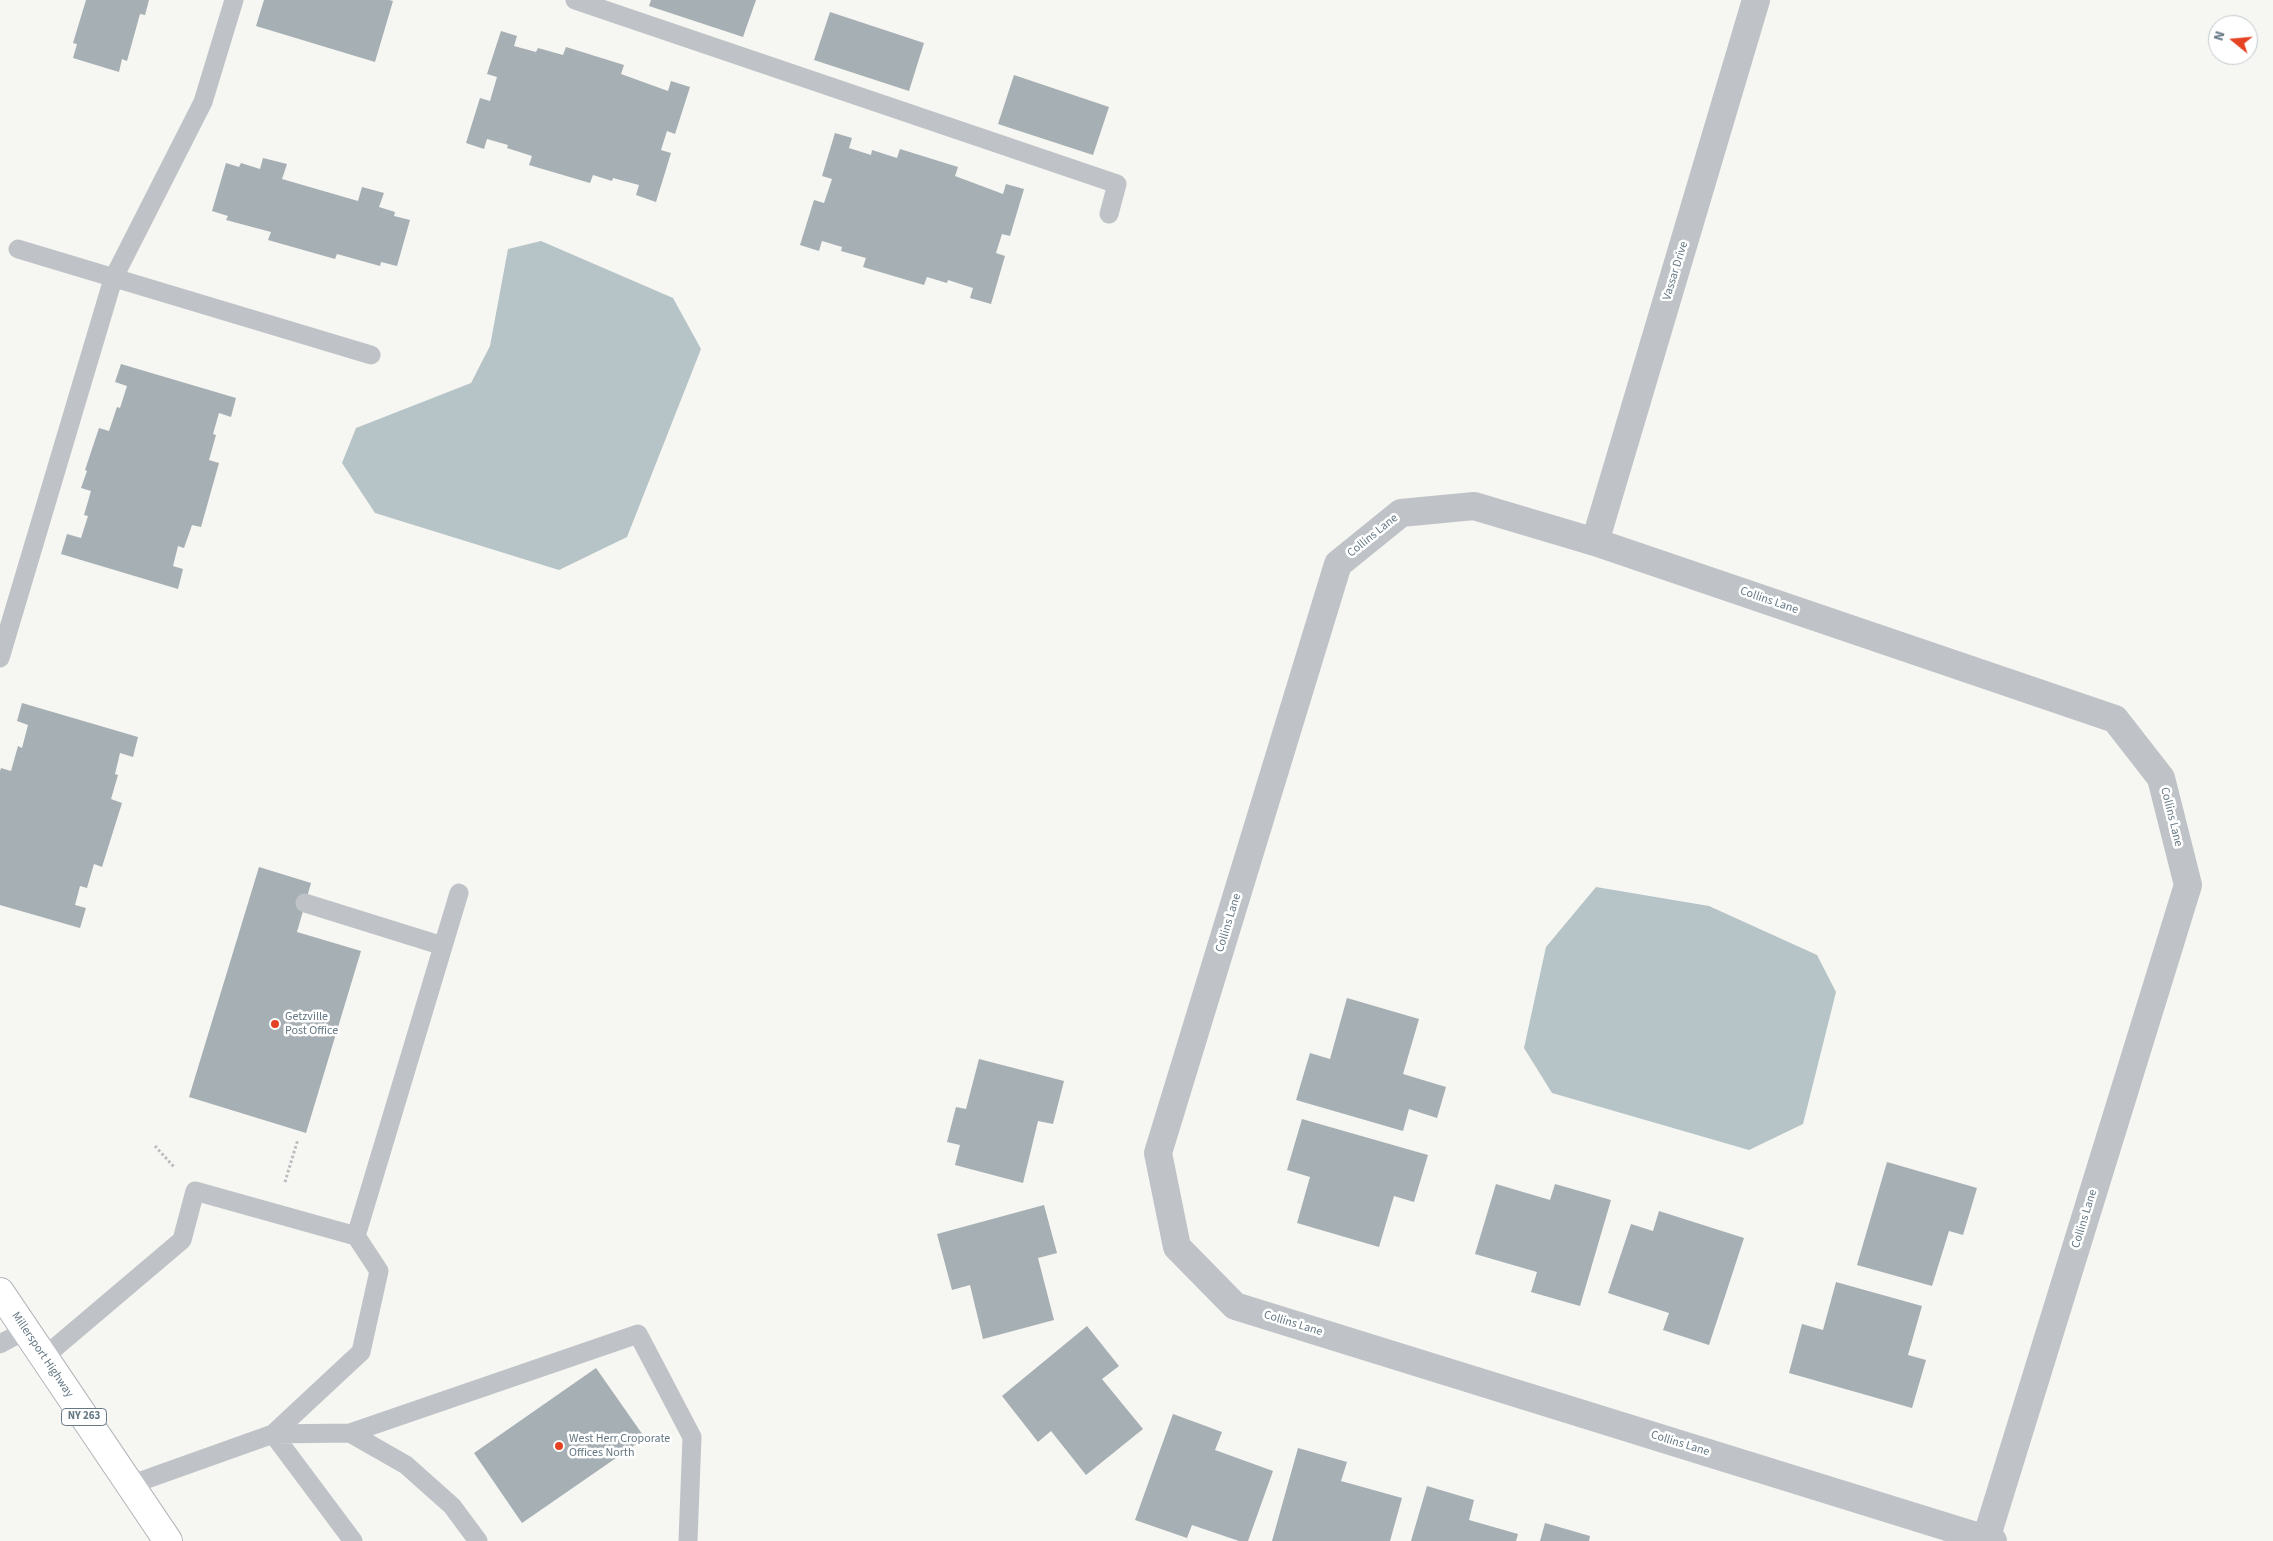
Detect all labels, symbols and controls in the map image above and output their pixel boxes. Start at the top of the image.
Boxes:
north arrow [2208,15,2258,65]
text: N [2209,29,2231,43]
street label: Vassar Drive [1660,240,1692,302]
street label: Collins Lane [1345,511,1401,561]
street label: Collins Lane [1738,584,1800,618]
street label: Collins Lane [2157,786,2185,848]
street label: Collins Lane [1213,892,1245,954]
place label: Getzville Post Office [285,1010,338,1038]
marker: Getzville Post Office [269,1018,281,1030]
street label: Collins Lane [2069,1188,2101,1250]
street label: Collins Lane [1262,1308,1324,1340]
street label: Millersport Highway [8,1309,76,1401]
road number: NY 263 [62,1408,106,1425]
street label: Collins Lane [1649,1428,1711,1460]
place label: West Herr Croporate Offices North [569,1432,670,1460]
marker: West Herr Croporate Offices North [553,1440,565,1452]

